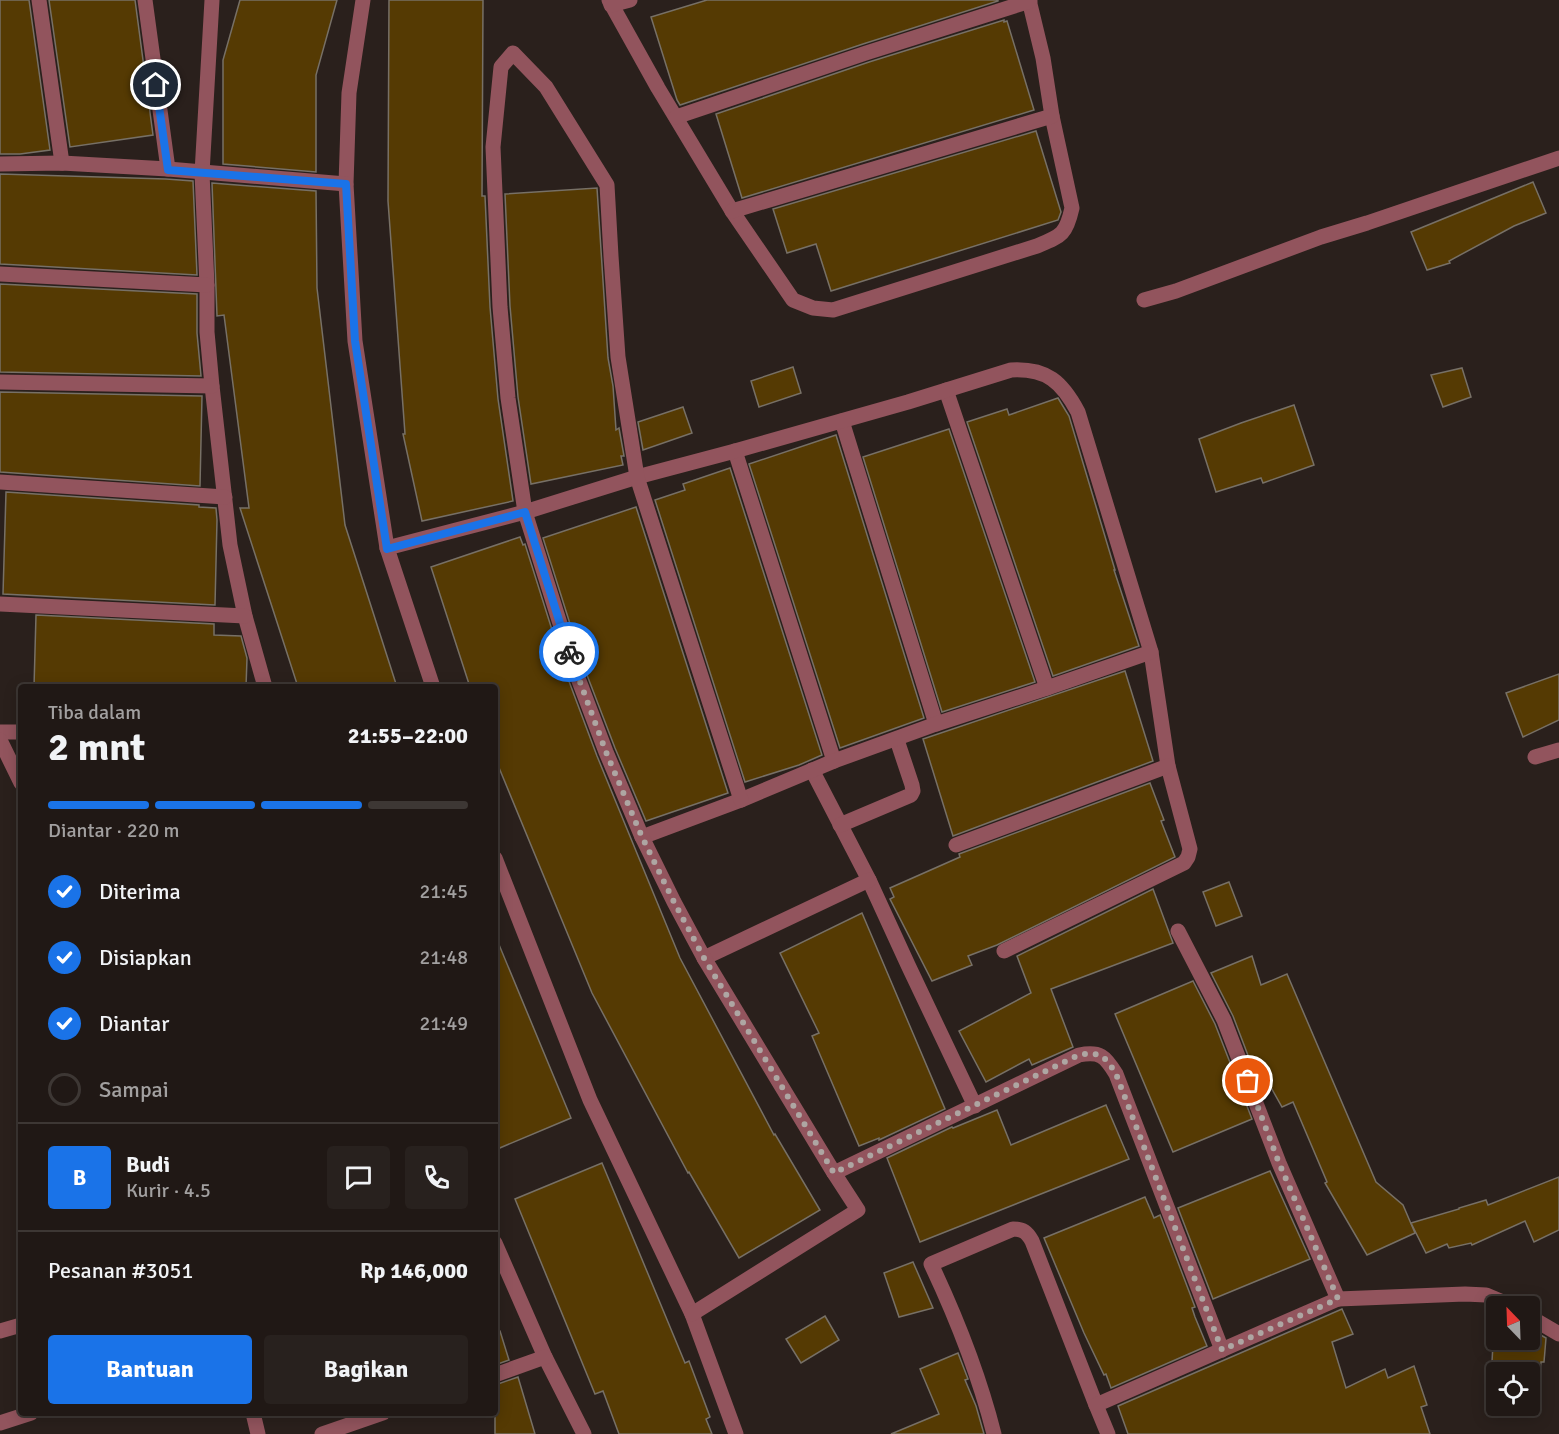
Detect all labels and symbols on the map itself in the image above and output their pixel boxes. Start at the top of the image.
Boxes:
pin [130,59,181,110]
courier [539,622,599,682]
pin [1222,1055,1273,1106]
north arrow [1486,1296,1540,1350]

